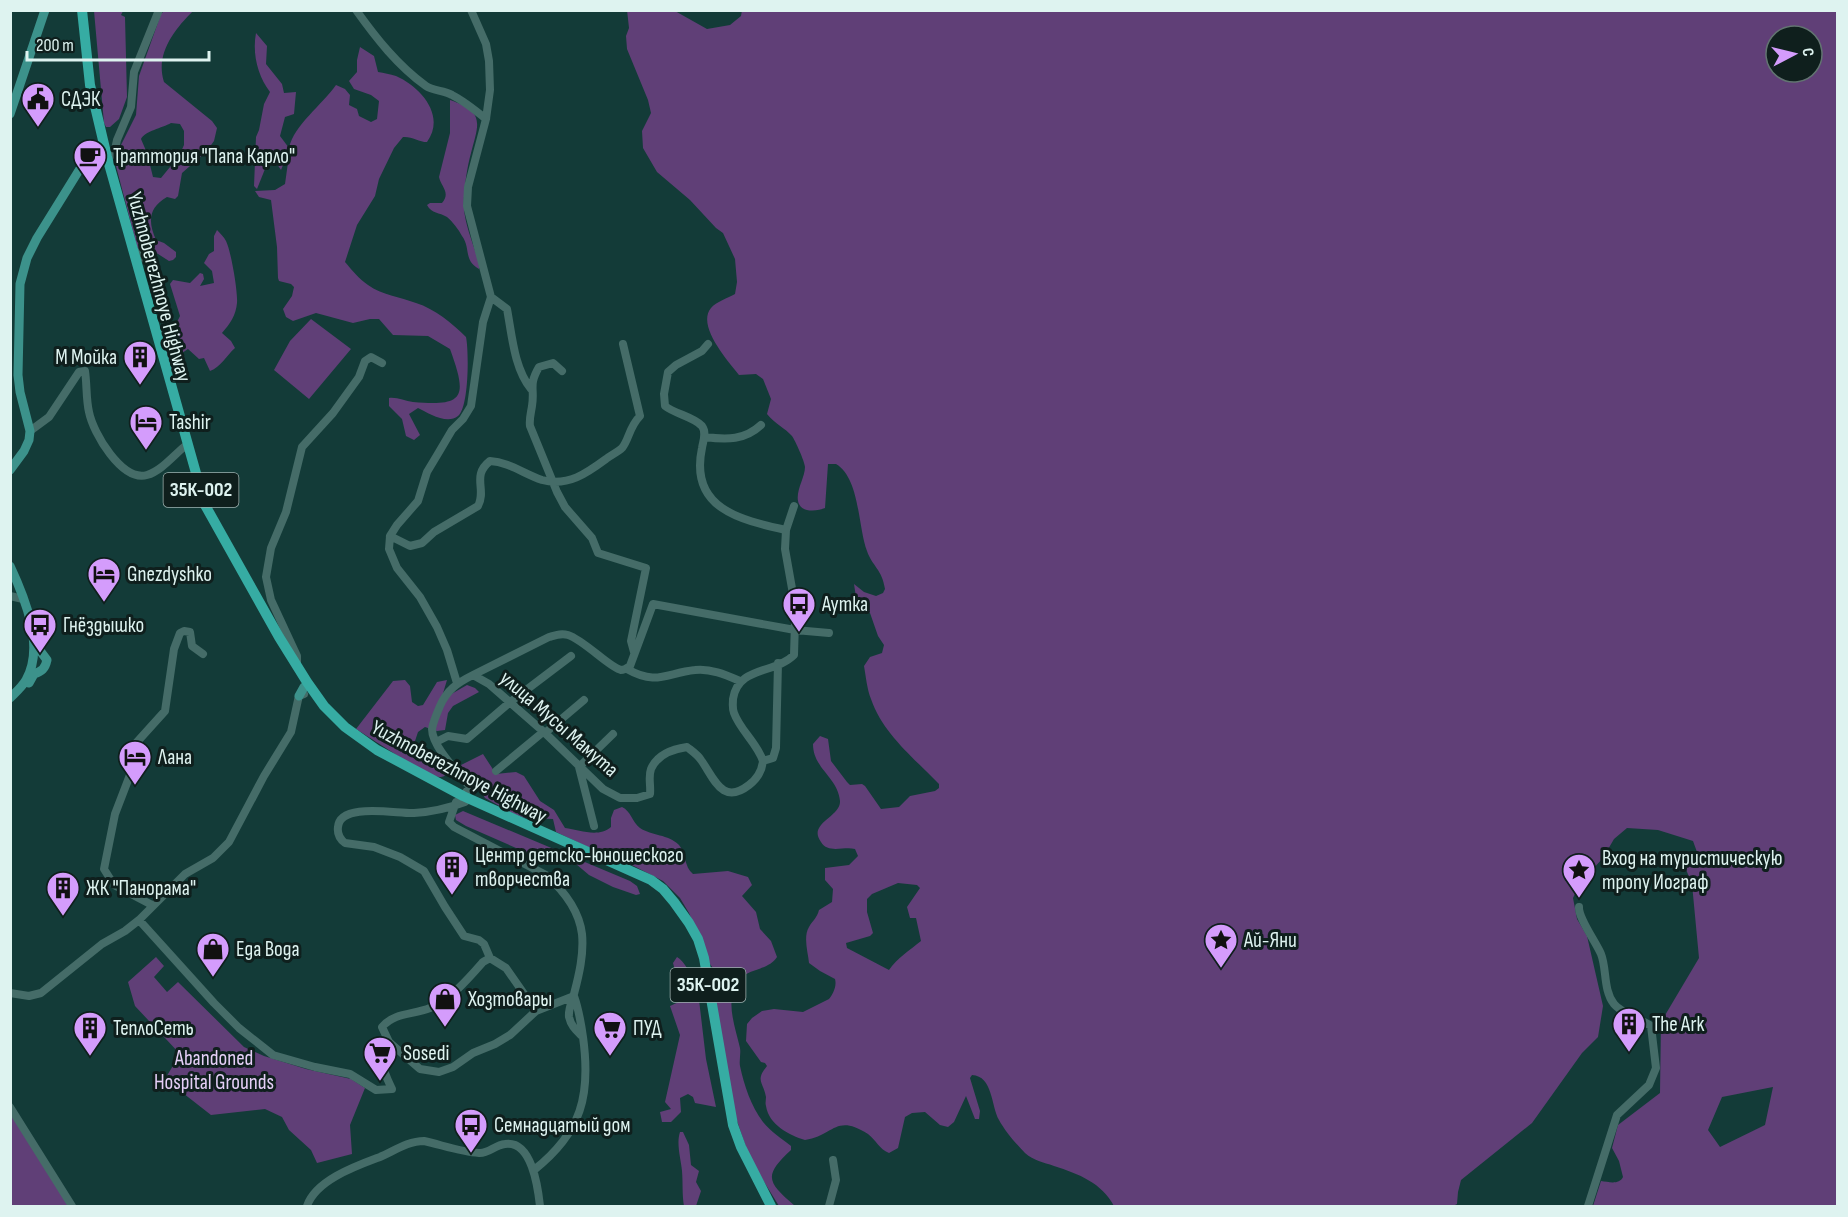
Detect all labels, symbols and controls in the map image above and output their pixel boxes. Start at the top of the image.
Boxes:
scale bar [27,24,208,62]
north arrow [1764,24,1824,84]
text: 200 m [36,35,74,56]
text: С [1797,47,1817,58]
public building icon: СДЭК [20,81,56,128]
place label: СДЭК [61,87,101,112]
cafe icon: Траттория "Папа Карло" [72,138,108,185]
place label: Траттория "Папа Карло" [113,144,295,169]
street label: Yuzhnoberezhnoye Highway [122,189,196,385]
building icon: М Мойка [122,339,158,386]
place label: М Мойка [55,345,117,370]
hotel icon: Tashir [128,404,164,451]
place label: Tashir [169,410,211,435]
road number: 35К-002 [164,473,238,507]
hotel icon: Gnezdyshko [86,556,122,603]
place label: Gnezdyshko [127,562,212,587]
bus stop icon: Аутка [781,586,817,633]
place label: Аутка [821,592,868,617]
bus stop icon: Гнёздышко [22,607,58,654]
place label: Гнёздышко [63,613,144,638]
street label: улица Мусы Мамута [495,666,623,782]
street label: Yuzhnoberezhnoye Highway [367,715,551,829]
hotel icon: Лана [117,739,153,786]
place label: Лана [157,745,192,770]
place label: Центр детско-юношеского творчества [475,843,684,892]
place label: Вход на туристическую тропу Иограф [1602,846,1783,895]
building icon: Центр детско-юношеского творчества [434,849,470,896]
place icon: Вход на туристическую тропу Иограф [1561,852,1597,899]
building icon: ЖК "Панорама" [45,870,81,917]
place label: ЖК "Панорама" [86,876,196,901]
place icon: Ай-Яни [1203,922,1239,969]
place label: Ай-Яни [1243,928,1297,953]
shop icon: Еда Вода [195,931,231,978]
place label: Еда Вода [236,937,299,962]
road number: 35К-002 [670,968,746,1002]
shop icon: Хозтовары [427,981,463,1028]
place label: Хозтовары [467,987,552,1012]
building icon: The Ark [1611,1006,1647,1053]
building icon: ТеплоСеть [72,1010,108,1057]
supermarket icon: ПУД [592,1010,628,1057]
place label: The Ark [1652,1012,1705,1037]
place label: ТеплоСеть [113,1016,194,1041]
place label: ПУД [633,1016,662,1041]
supermarket icon: Sosedi [362,1035,398,1082]
place label: Sosedi [403,1041,449,1066]
park label: Abandoned Hospital Grounds [154,1046,274,1095]
bus stop icon: Семнадцатый дом [453,1107,489,1154]
place label: Семнадцатый дом [494,1113,630,1138]

